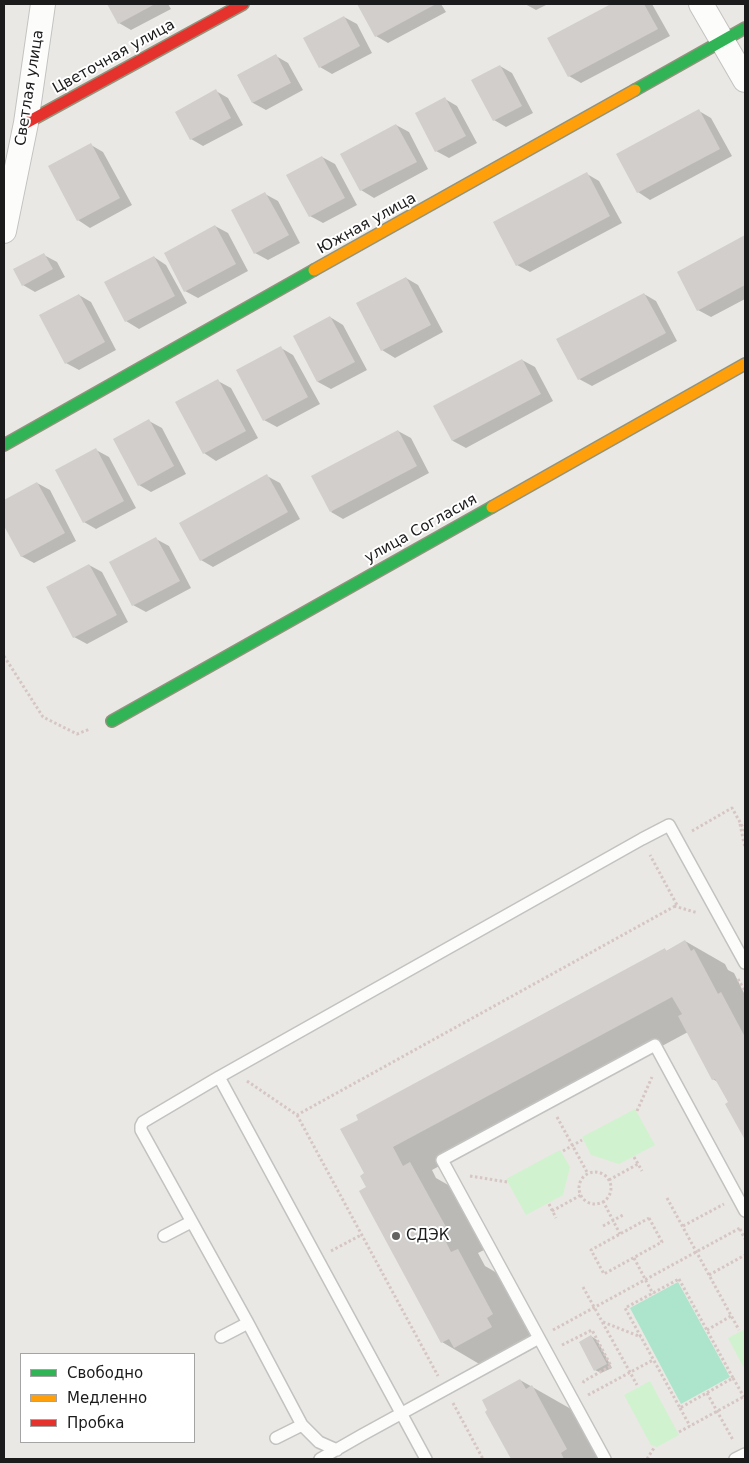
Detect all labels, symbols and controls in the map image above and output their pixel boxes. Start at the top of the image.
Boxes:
street label: Цветочная улица [50,16,178,98]
street label: Светлая улица [12,29,48,147]
street label: Южная улица [314,189,420,259]
street label: улица Согласия [362,491,480,567]
place label: СДЭК [406,1227,449,1245]
marker: СДЭК [390,1230,402,1242]
legend [20,1353,195,1443]
text: Свободно [67,1364,143,1382]
text: Медленно [67,1389,147,1407]
text: Пробка [67,1414,124,1432]

